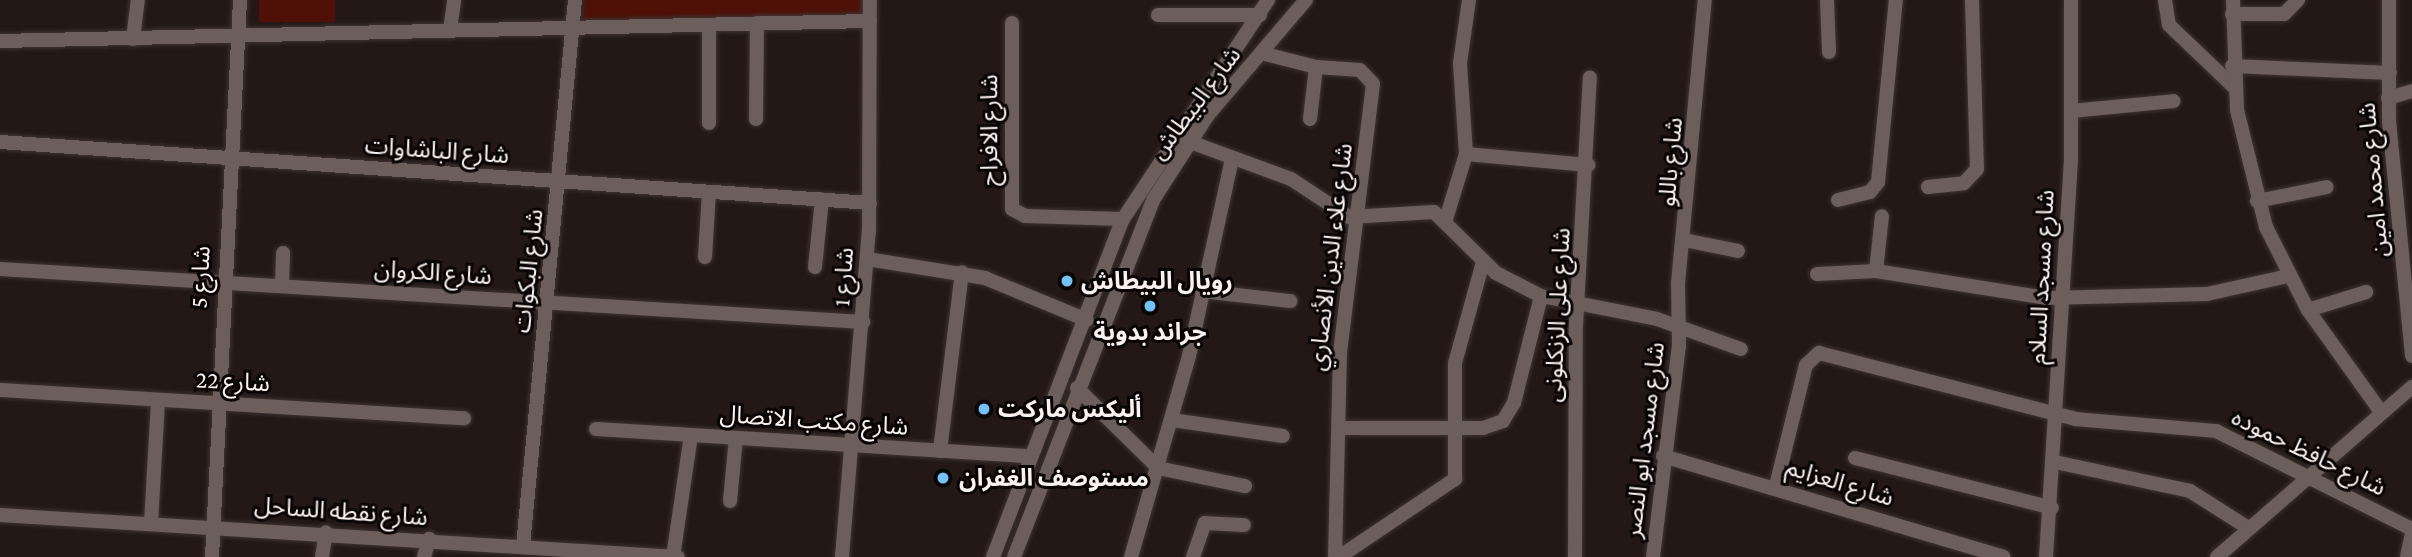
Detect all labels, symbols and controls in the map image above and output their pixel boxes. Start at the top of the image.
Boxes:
street label: شارع البيطاش [1143,41,1247,165]
street label: شارع الافراح [975,74,1003,186]
street label: شارع محمد امين [2352,101,2394,259]
street label: شارع باللو [1652,116,1688,208]
street label: شارع الباشاوات [364,131,510,169]
street label: شارع علاء الدين الأنصاري [1302,142,1358,372]
street label: شارع مسجد السلام [2022,189,2060,365]
street label: شارع البكوات [507,208,549,334]
street label: شارع على الزنكلونى [1538,227,1576,403]
street label: شارع 5 [184,245,216,309]
street label: شارع 1 [827,246,859,308]
street label: شارع الكروان [373,254,493,290]
place label: رويال البيطاش [1081,267,1233,295]
marker: رويال البيطاش [1059,273,1075,289]
marker: جراند بدوية [1142,298,1158,314]
place label: جراند بدوية [1093,318,1207,346]
street label: شارع مسجد ابو النصر [1618,340,1670,540]
street label: شارع 22 [195,365,271,397]
place label: أليكس ماركت [998,395,1142,423]
street label: شارع مكتب الاتصال [719,399,909,441]
marker: أليكس ماركت [976,401,992,417]
street label: شارع حافظ حموده [2227,402,2391,502]
street label: شارع العزايم [1783,452,1897,512]
place label: مستوصف الغفران [959,464,1149,492]
marker: مستوصف الغفران [933,468,953,488]
street label: شارع نقطه الساحل [253,491,429,531]

